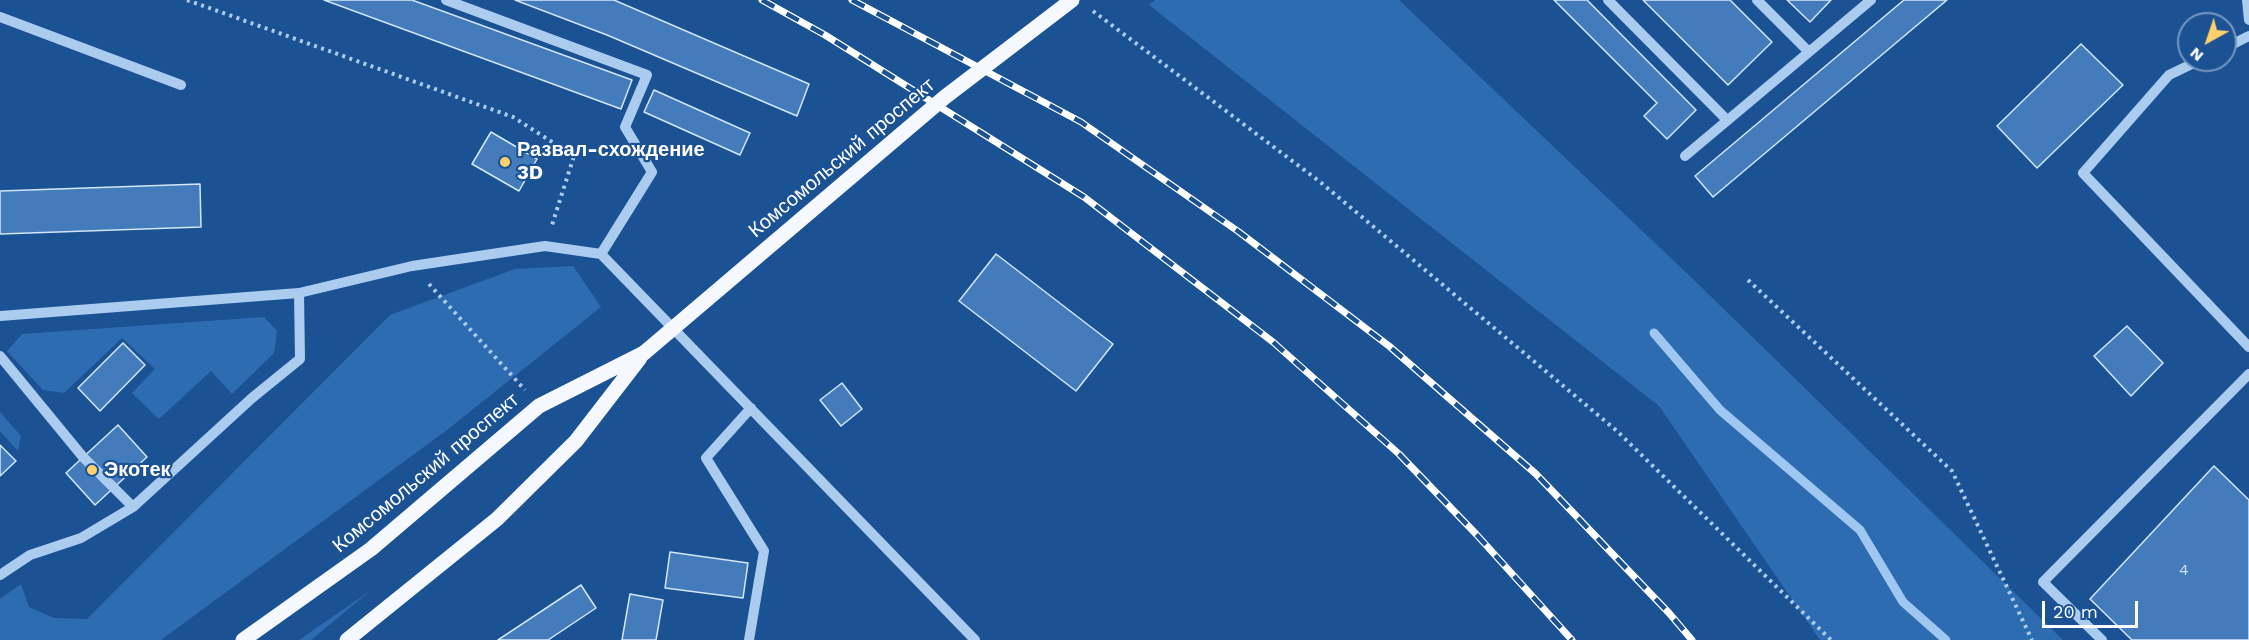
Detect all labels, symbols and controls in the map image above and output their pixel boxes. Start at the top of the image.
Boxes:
north arrow [2177,12,2237,72]
text: N [2186,44,2207,66]
street label: Комсомольский проспект [744,73,940,243]
place label: Развал-схождение 3D [517,138,705,185]
marker: Развал-схождение 3D [498,155,512,169]
street label: Комсомольский проспект [328,388,524,558]
place label: Экотек [104,458,171,482]
marker: Экотек [85,463,99,477]
house number: 4 [2179,560,2189,580]
scale bar [2045,589,2141,627]
text: 20 m [2053,601,2098,622]

